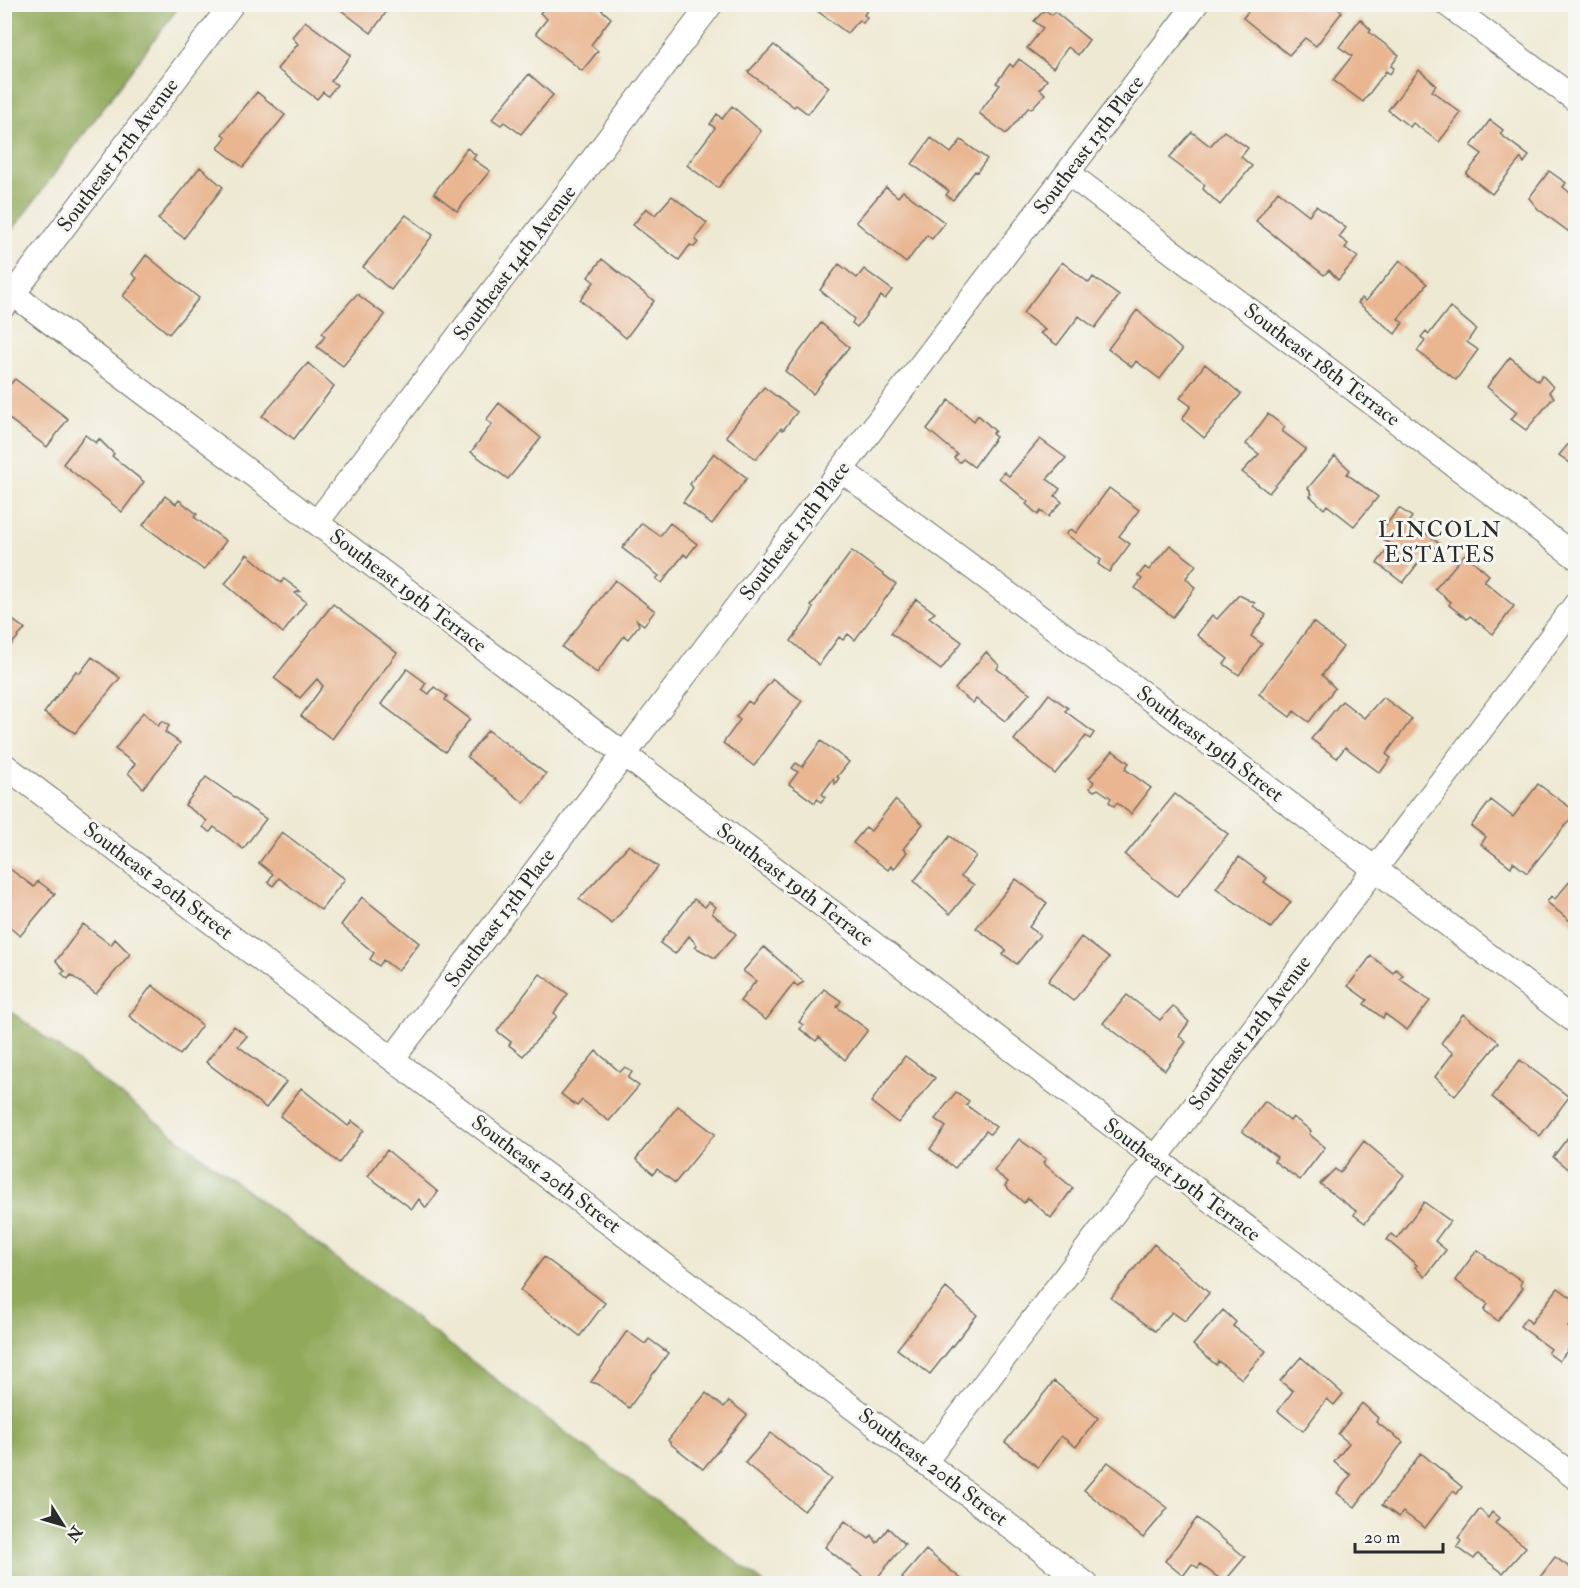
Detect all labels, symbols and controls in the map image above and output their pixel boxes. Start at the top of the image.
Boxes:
street label: Southeast 13th Place [1028,70,1150,220]
street label: Southeast 15th Avenue [51,72,185,237]
street label: Southeast 14th Avenue [448,180,583,346]
street label: Southeast 18th Terrace [1238,297,1406,433]
street label: Southeast 13th Place [734,456,856,606]
district label: LINCOLN ESTATES [1378,516,1502,569]
street label: Southeast 19th Terrace [324,523,492,659]
street label: Southeast 19th Street [1131,680,1289,808]
street label: Southeast 20th Street [78,816,238,946]
street label: Southeast 19th Terrace [711,817,879,953]
street label: Southeast 13th Place [439,843,561,993]
street label: Southeast 12th Avenue [1183,950,1317,1116]
street label: Southeast 20th Street [466,1109,626,1239]
street label: Southeast 19th Terrace [1098,1112,1266,1248]
street label: Southeast 20th Street [853,1402,1013,1532]
north arrow [33,1495,93,1555]
scale bar [1355,1516,1444,1554]
text: N [61,1521,87,1546]
text: 20 m [1364,1526,1400,1549]

